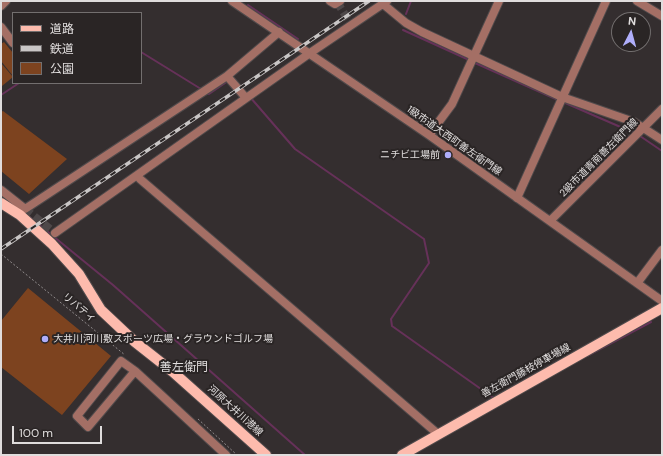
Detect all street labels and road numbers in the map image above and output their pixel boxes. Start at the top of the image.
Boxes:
street label: 1級市道大西町善左衛門線 [404,104,504,178]
street label: 2級市道青南善左衛門線 [557,116,641,200]
street label: リバティ [60,291,98,325]
street label: 善左衛門藤枝停車場線 [479,342,573,400]
street label: 河原大井川港線 [205,383,265,439]

